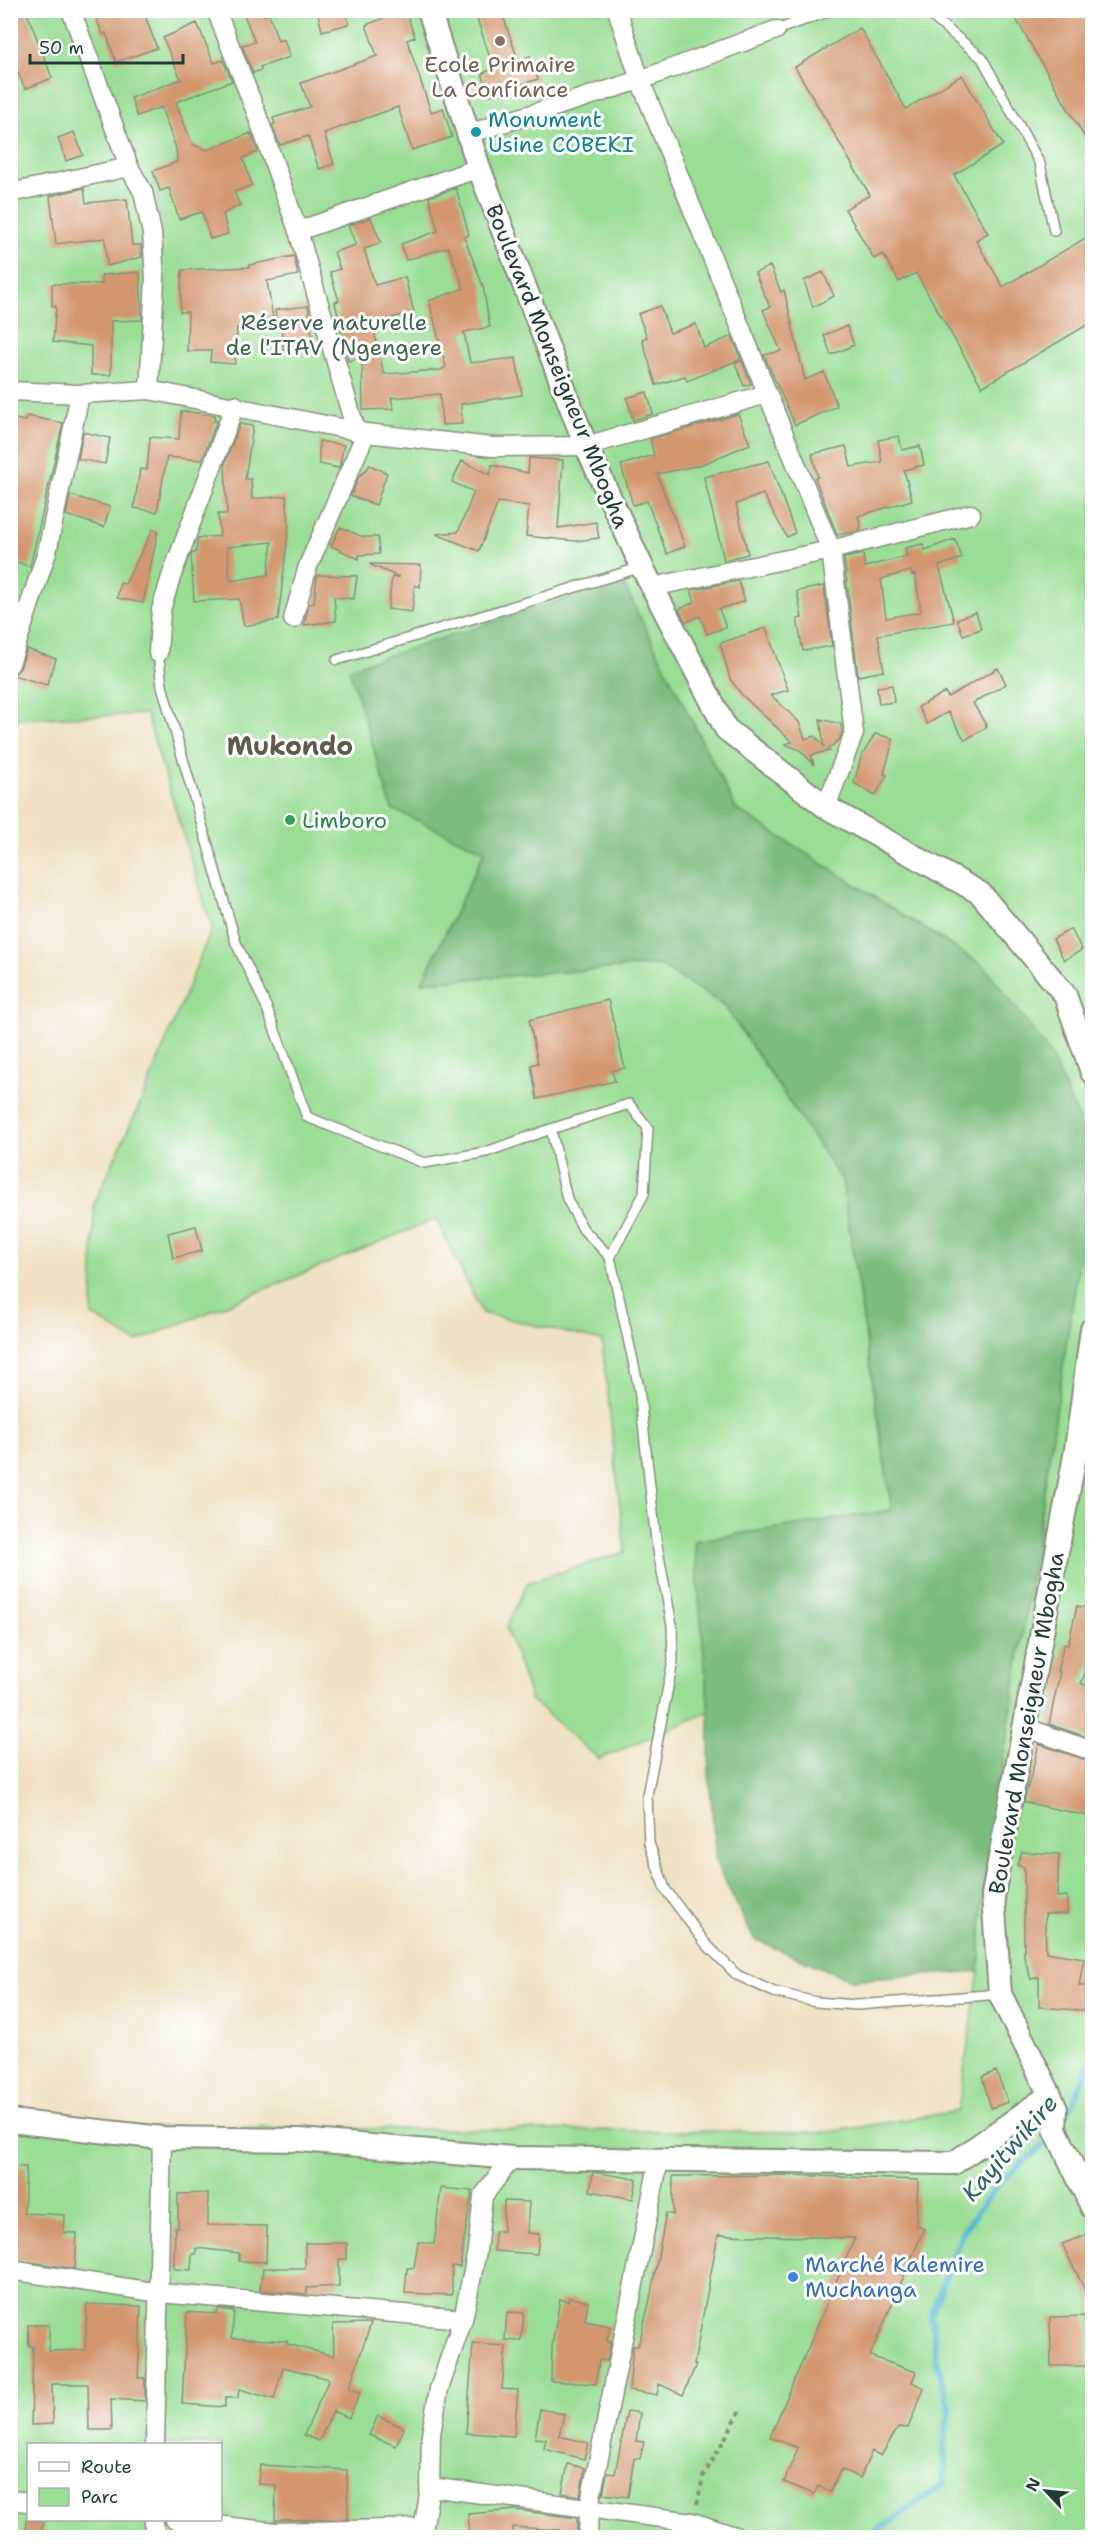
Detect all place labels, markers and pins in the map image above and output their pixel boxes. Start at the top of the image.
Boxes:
marker: Ecole Primaire La Confiance [493,34,507,48]
place label: Ecole Primaire La Confiance [424,50,576,104]
place label: Monument Usine COBEKI [488,105,634,159]
marker: Monument Usine COBEKI [469,125,483,139]
place label: Limboro [302,806,387,835]
marker: Limboro [283,813,297,827]
place label: Marché Kalemire Muchanga [805,2250,985,2304]
marker: Marché Kalemire Muchanga [786,2270,800,2284]

